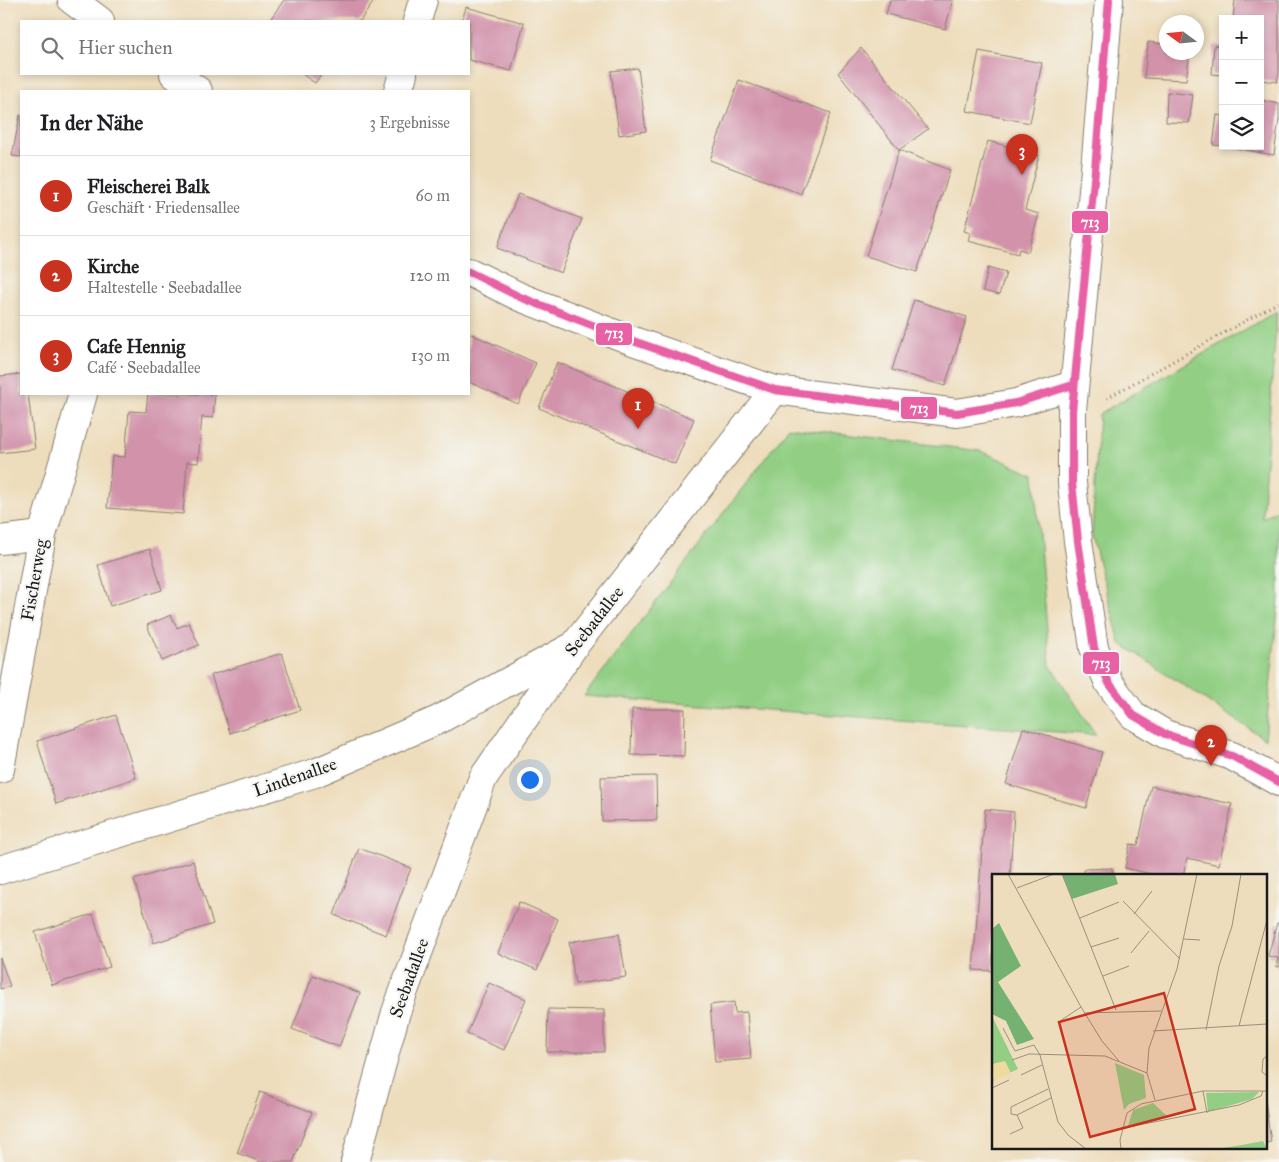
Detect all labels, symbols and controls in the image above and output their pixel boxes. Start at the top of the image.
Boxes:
north arrow [1159,15,1204,60]
map controls [1219,15,1264,150]
button: + [1219,15,1264,60]
search box [20,20,470,75]
icon: search [38,34,66,62]
text: Hier suchen [78,36,172,59]
button: − [1219,60,1264,105]
button: layers [1219,105,1264,150]
text: In der Nähe [40,110,143,136]
text: 3 Ergebnisse [369,113,450,132]
pin: 3 [1006,134,1038,175]
text: Fleischerei Balk [87,175,210,198]
text: 1 [53,186,59,205]
text: 60 m [416,186,450,205]
text: Geschäft · Friedensallee [87,198,240,217]
line badge: 713 [1071,210,1109,234]
text: 713 [1081,214,1100,232]
text: Kirche [87,255,139,278]
text: 2 [52,266,60,285]
text: 120 m [410,266,450,285]
text: Haltestelle · Seebadallee [87,278,242,297]
line badge: 713 [595,322,633,346]
text: 713 [605,325,624,343]
text: Cafe Hennig [87,335,185,358]
text: 3 [53,346,59,365]
text: 130 m [411,346,450,365]
text: Café · Seebadallee [87,358,201,377]
pin: 1 [622,388,654,429]
line badge: 713 [900,396,938,420]
text: 713 [910,400,929,418]
street label: Fischerweg [16,537,53,623]
street label: Seebadallee [560,582,628,660]
line badge: 713 [1082,651,1120,675]
text: 713 [1092,655,1111,673]
pin: 2 [1195,725,1227,766]
street label: Lindenallee [251,753,339,801]
your location [517,767,543,793]
inset map [992,874,1266,1150]
street label: Seebadallee [384,935,434,1021]

